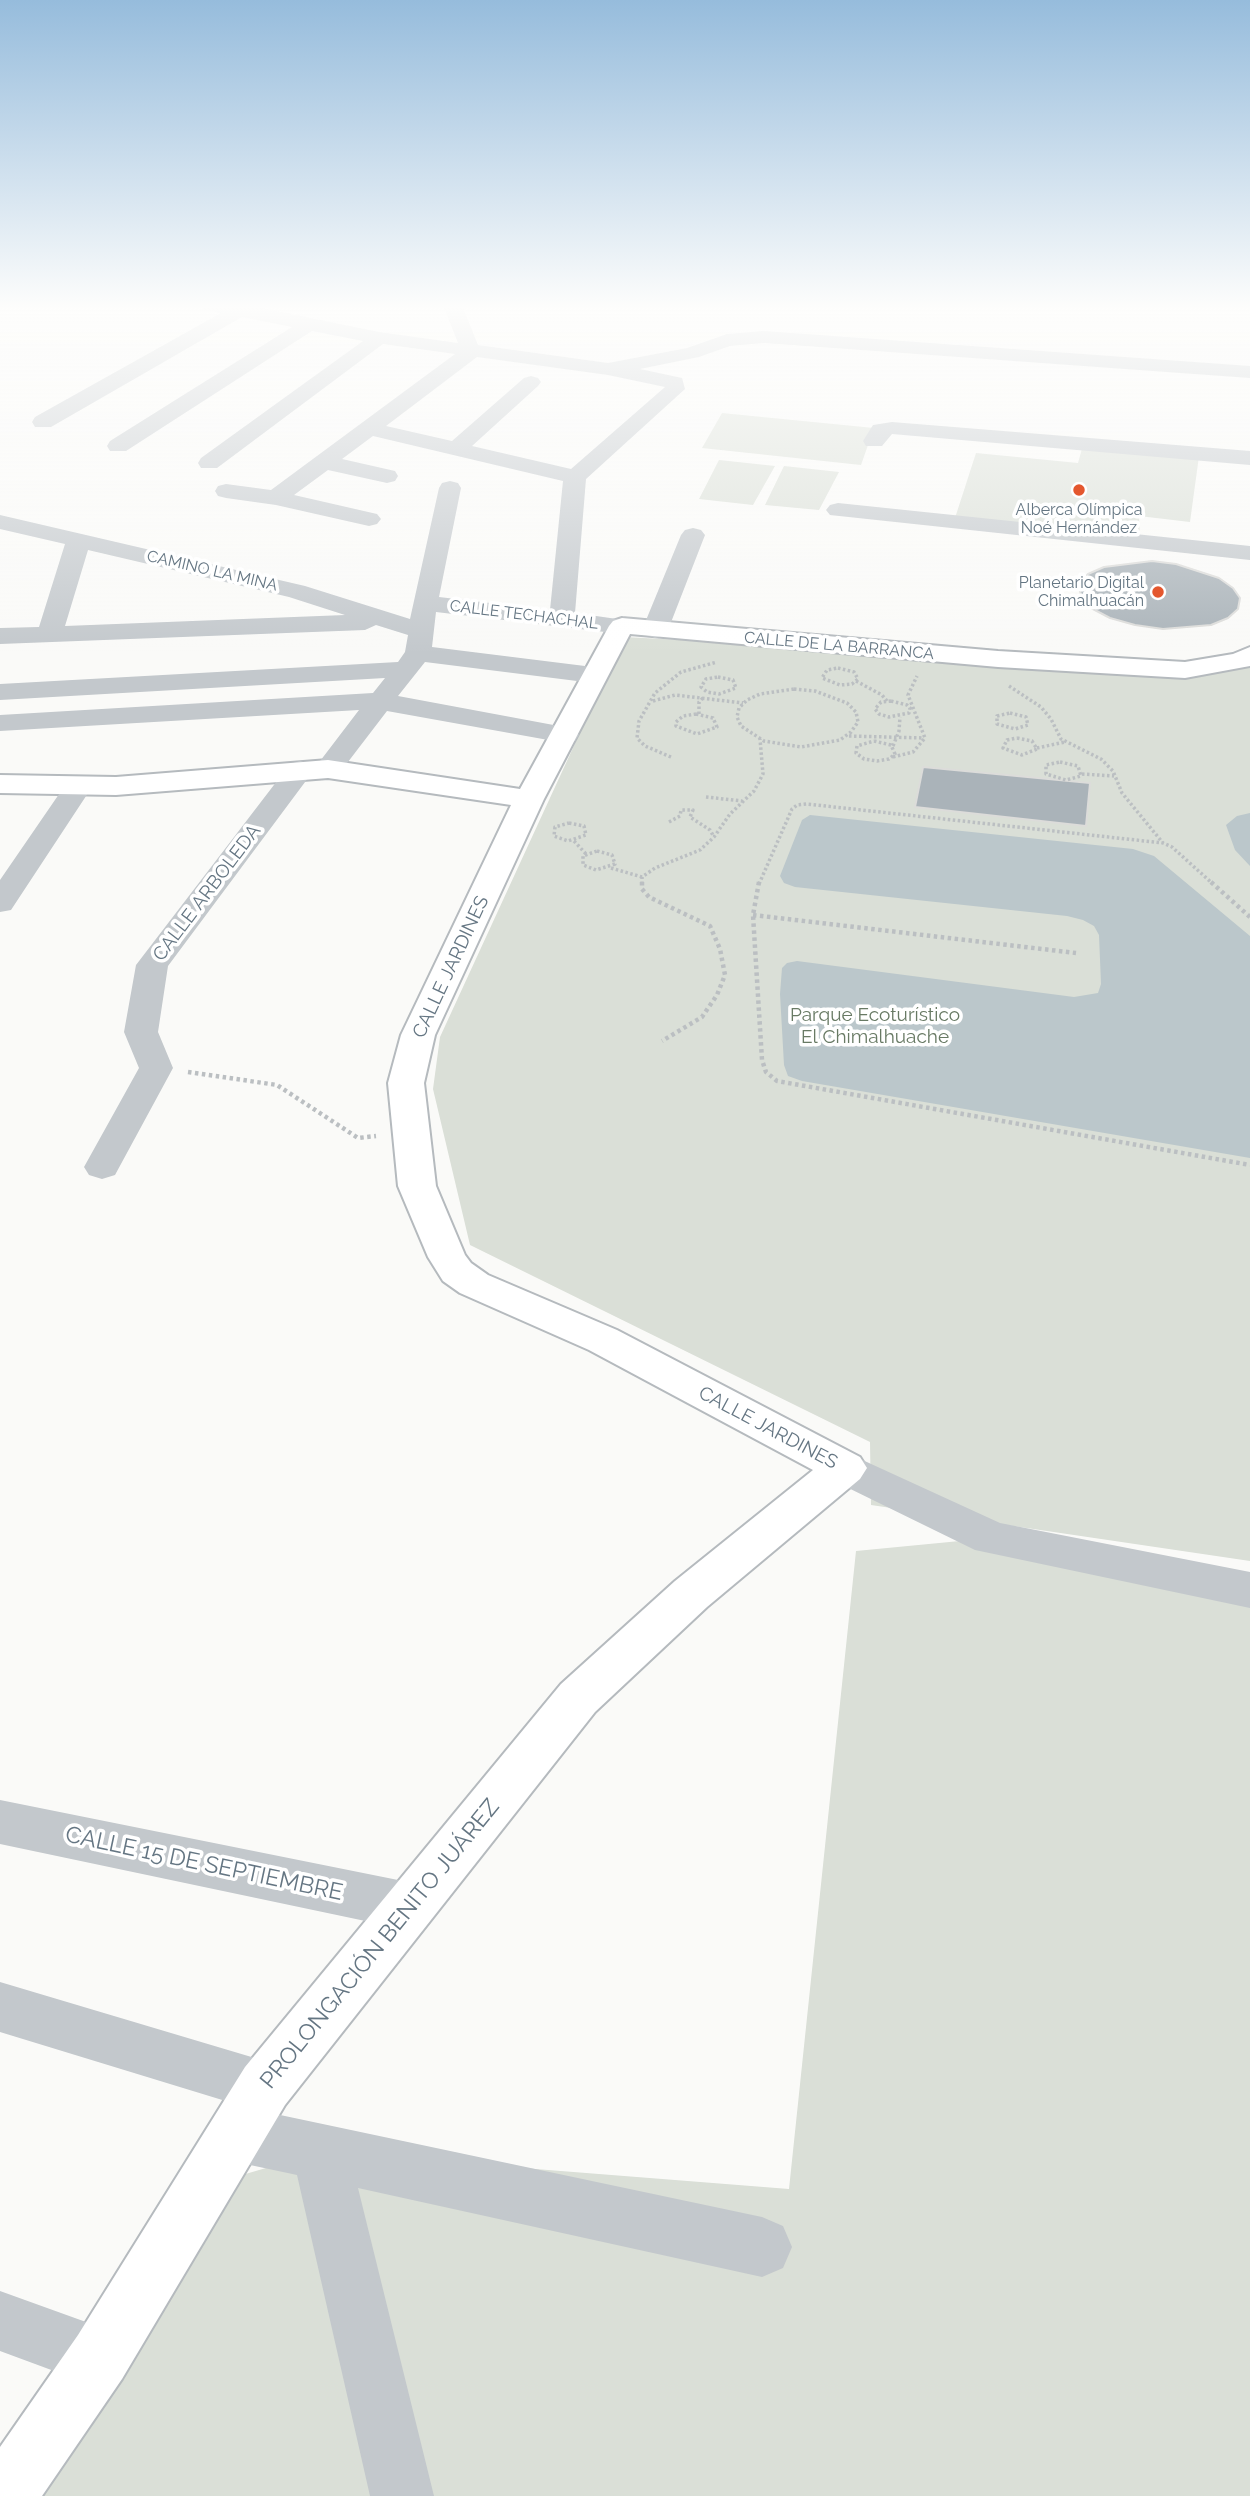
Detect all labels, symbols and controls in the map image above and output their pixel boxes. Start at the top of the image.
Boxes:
marker: Alberca Olímpica Noé Hernández [1071,482,1087,498]
place label: Alberca Olímpica Noé Hernández [1016,500,1142,538]
street label: CAMINO LA MINA [145,547,279,595]
place label: Planetario Digital Chimalhuacán [1019,573,1144,611]
marker: Planetario Digital Chimalhuacán [1150,584,1166,600]
street label: CALLE TECHACHAL [449,596,599,634]
street label: CALLE DE LA BARRANCA [743,628,935,664]
street label: CALLE ARBOLEDA [148,820,266,966]
street label: CALLE JARDINES [408,892,494,1042]
park label: Parque Ecoturístico El Chimalhuache [790,1004,960,1048]
street label: CALLE JARDINES [695,1382,841,1474]
street label: PROLONGACIÓN BENITO JUÁREZ [255,1794,505,2094]
street label: CALLE 15 DE SEPTIEMBRE [63,1821,345,1907]

